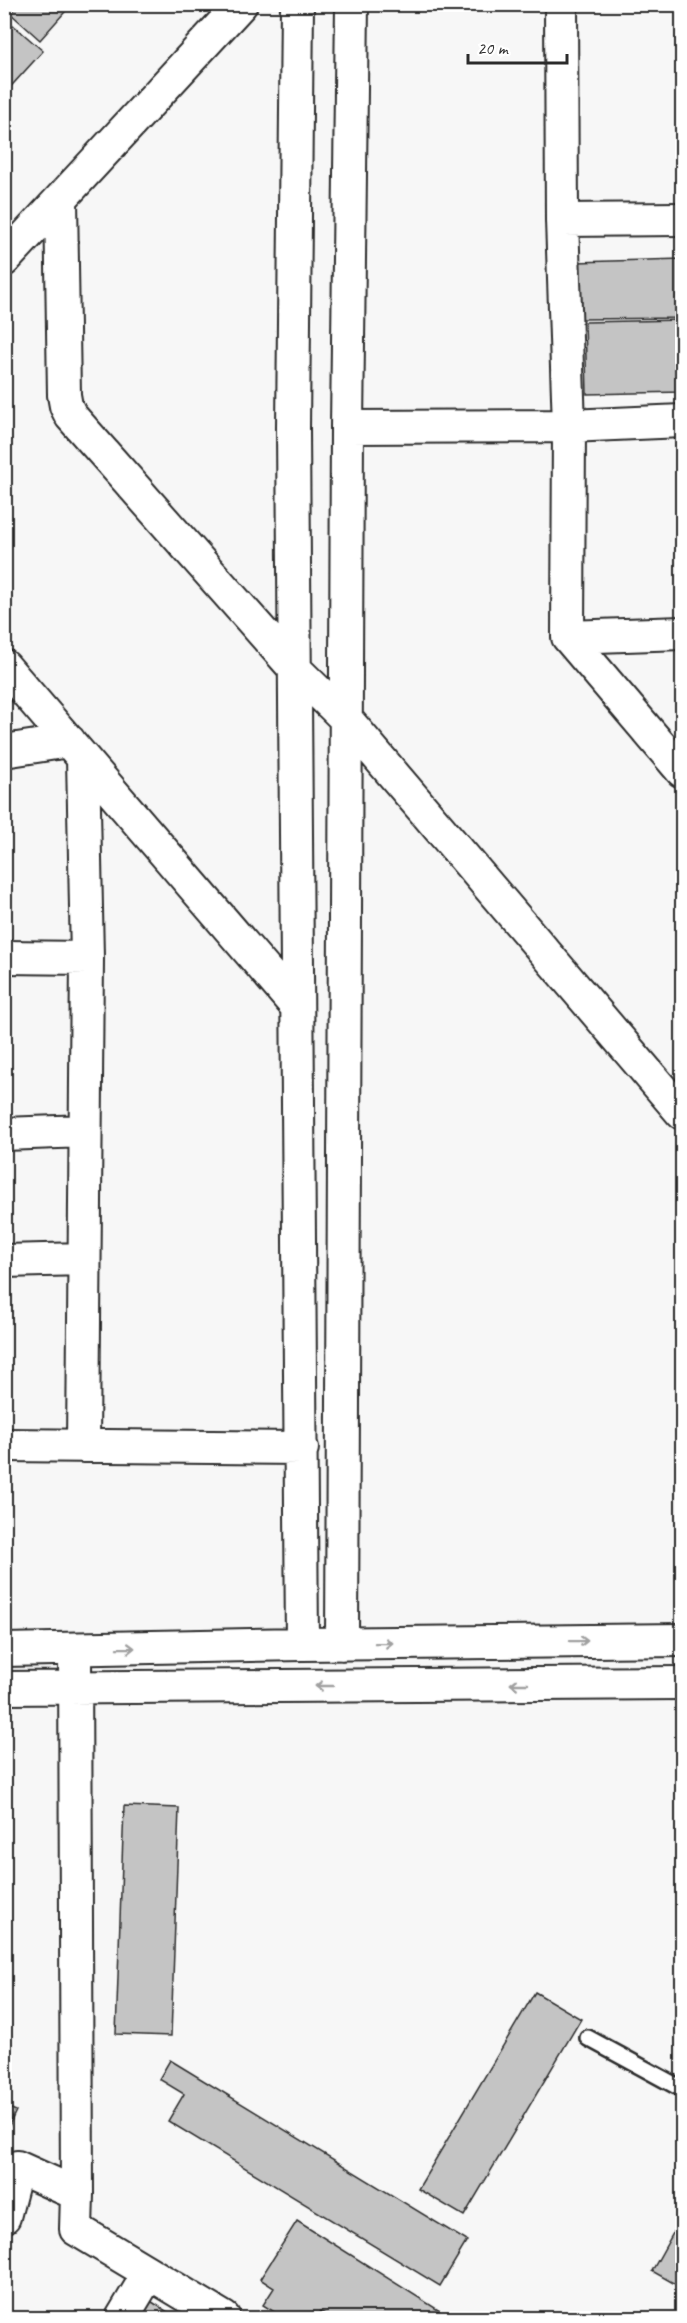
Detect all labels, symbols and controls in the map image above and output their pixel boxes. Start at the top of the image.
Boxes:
scale bar [468,27,567,65]
text: 20 m [477,37,510,59]
one-way arrow [568,1635,588,1647]
one-way arrow [373,1637,393,1649]
one-way arrow [115,1642,135,1653]
one-way arrow [510,1678,530,1690]
one-way arrow [315,1680,335,1692]

